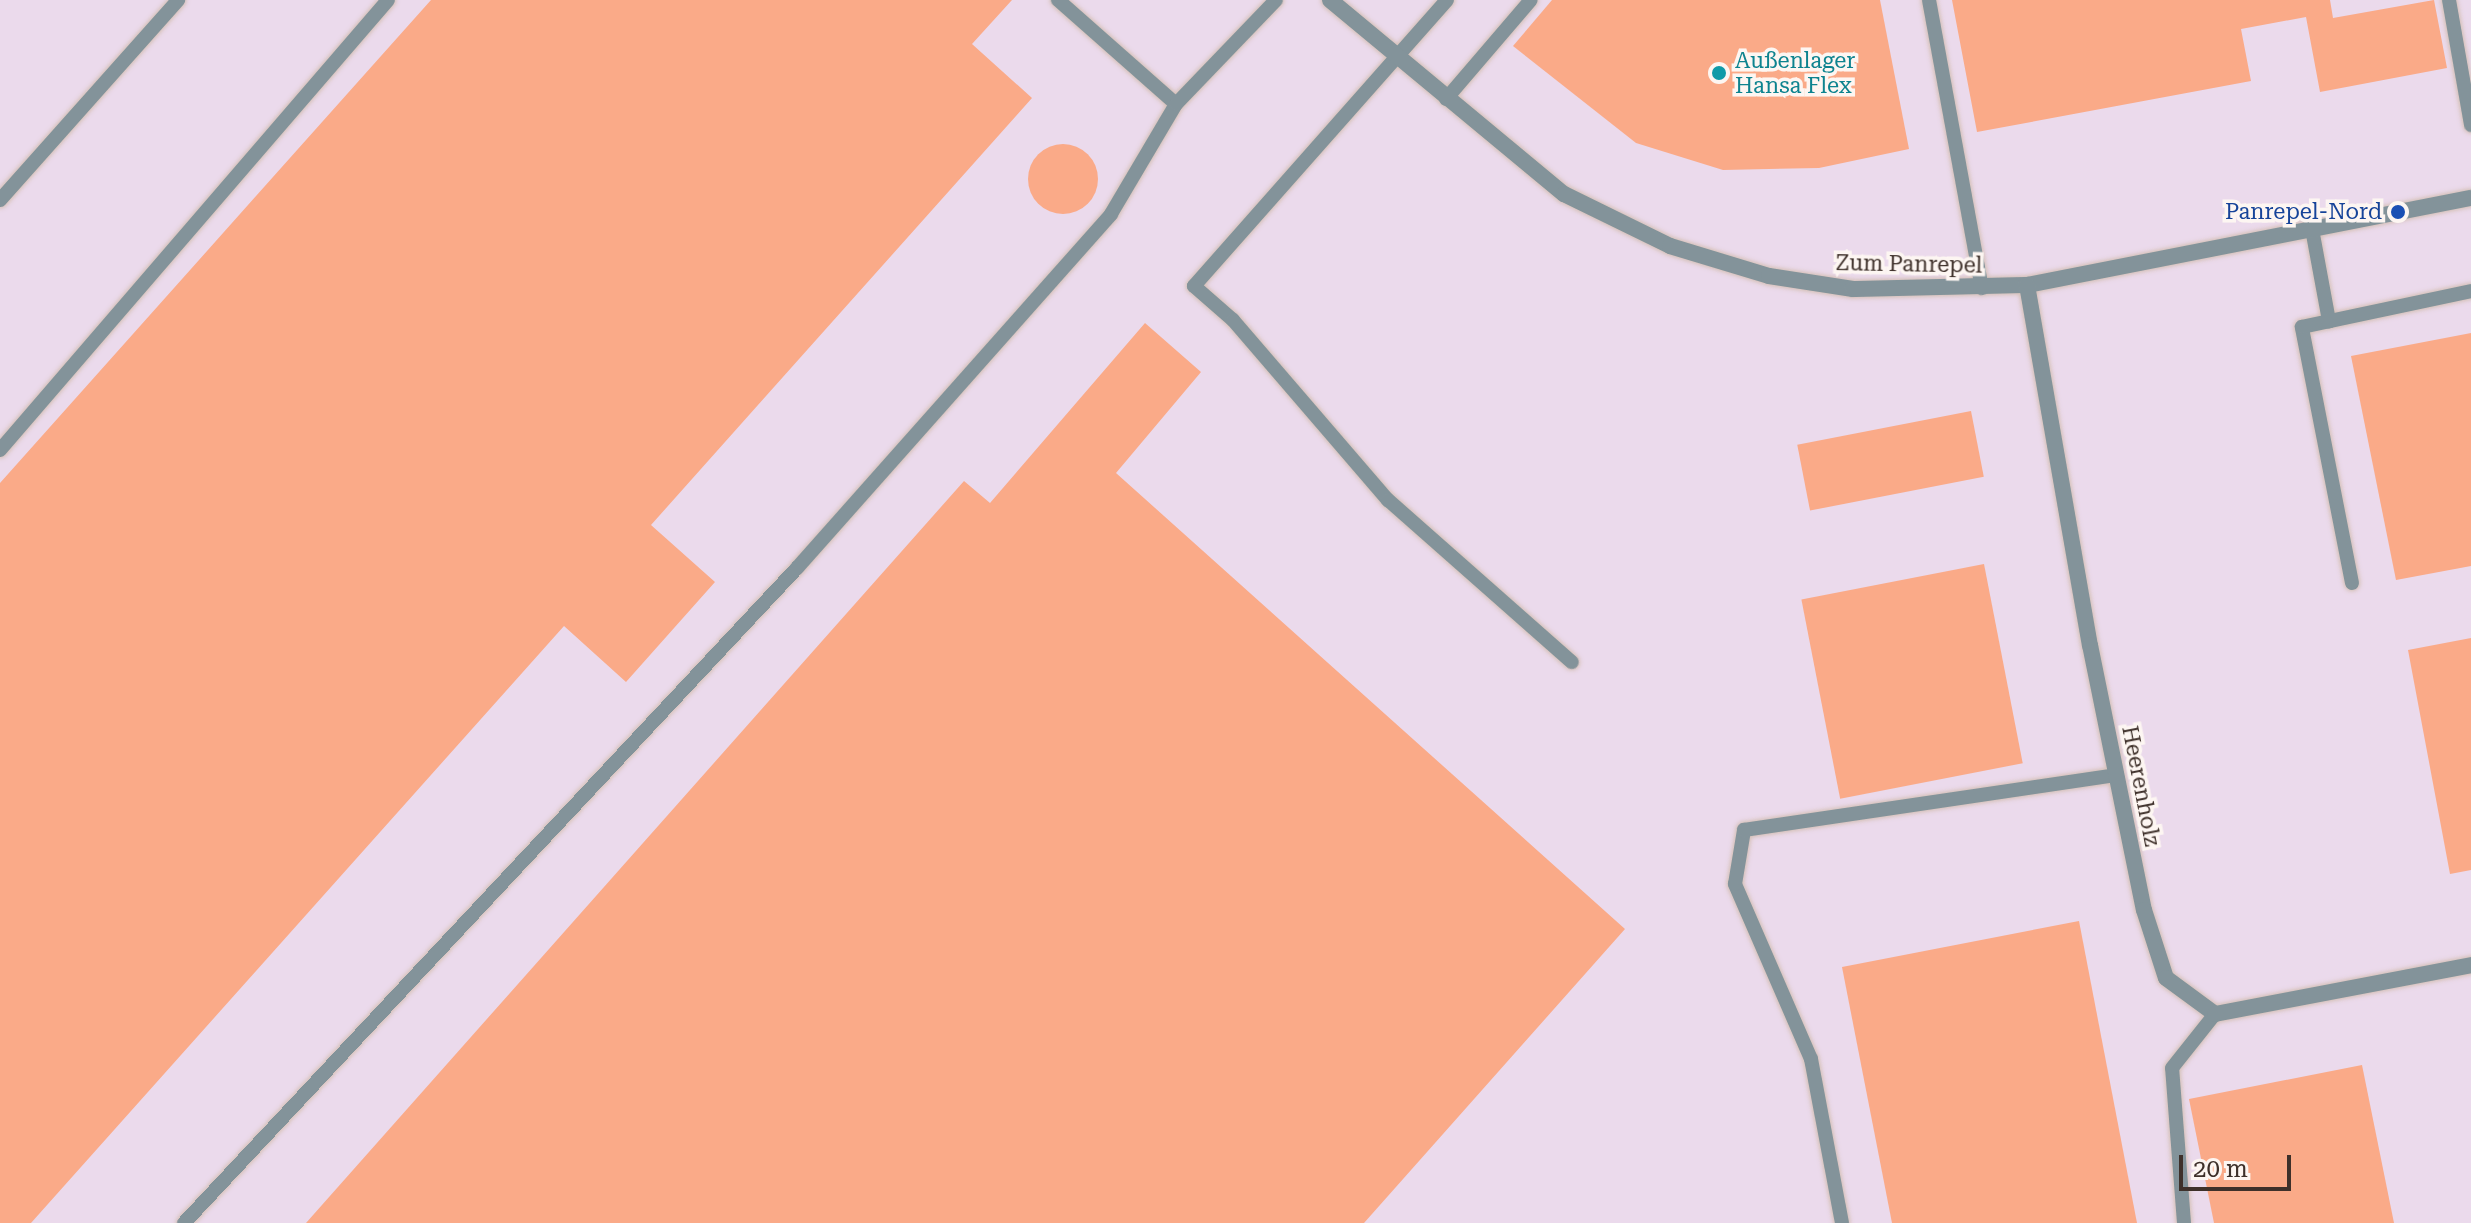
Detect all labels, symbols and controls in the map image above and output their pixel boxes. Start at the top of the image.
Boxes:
place label: Außenlager Hansa Flex [1735,47,1855,98]
marker: Außenlager Hansa Flex [1710,64,1728,82]
place label: Panrepel-Nord [2225,199,2382,225]
marker: Panrepel-Nord [2389,203,2407,221]
street label: Zum Panrepel [1835,250,1983,278]
street label: Heerenholz [2116,724,2166,848]
scale bar [2183,1139,2295,1189]
text: 20 m [2193,1155,2248,1183]

